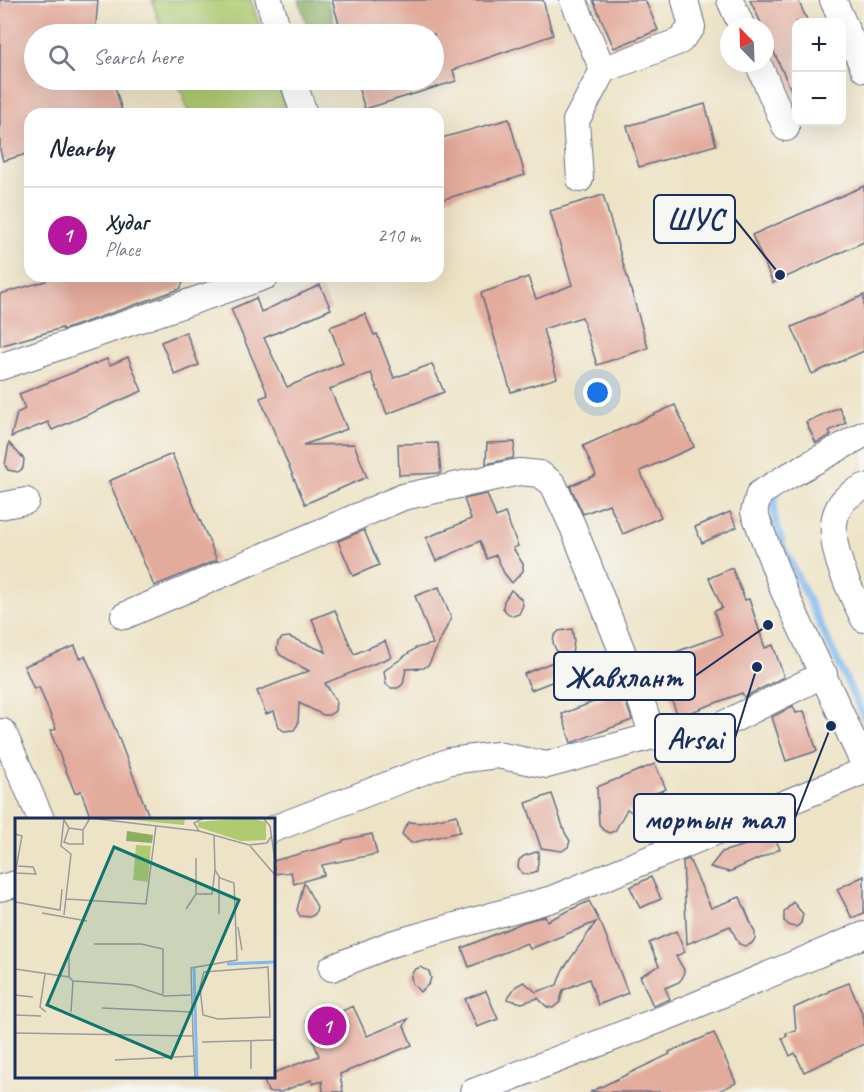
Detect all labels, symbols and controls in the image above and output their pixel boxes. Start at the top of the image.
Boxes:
north arrow [720,18,774,72]
map controls [792,18,846,126]
button: + [792,18,846,72]
search box [24,24,444,90]
icon: search [45,41,78,74]
text: Search here [93,43,183,71]
button: − [792,72,846,126]
text: Nearby [48,131,113,164]
callout: ШУС [654,195,735,243]
text: ШУС [666,200,727,238]
text: Худаг [105,209,148,237]
text: 1 [63,223,72,248]
text: 210 m [377,223,420,248]
text: Place [105,237,140,262]
your location [583,378,612,407]
callout: Жавхлант [554,652,695,700]
text: Жавхлант [565,658,684,696]
callout: Arsai [655,714,735,762]
text: Arsai [667,720,727,758]
callout: мортын тал [634,794,795,842]
text: мортын тал [644,800,786,838]
inset map [15,818,274,1077]
pin: 1 [308,1004,346,1048]

